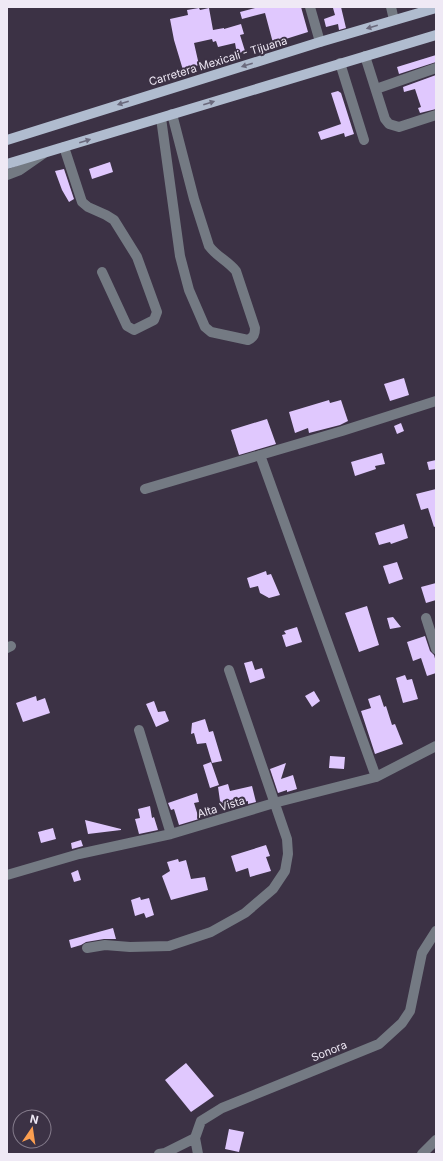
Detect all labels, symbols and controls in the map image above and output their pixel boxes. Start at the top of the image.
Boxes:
one-way arrow [365,24,377,30]
street label: Carretera Mexicali - Tijuana [147,33,289,89]
one-way arrow [241,62,253,68]
one-way arrow [117,100,129,106]
one-way arrow [203,100,215,106]
one-way arrow [79,138,91,144]
street label: Alta Vista [195,793,247,821]
street label: Sonora [309,1038,349,1064]
north arrow [12,1109,52,1149]
text: N [29,1111,40,1127]

